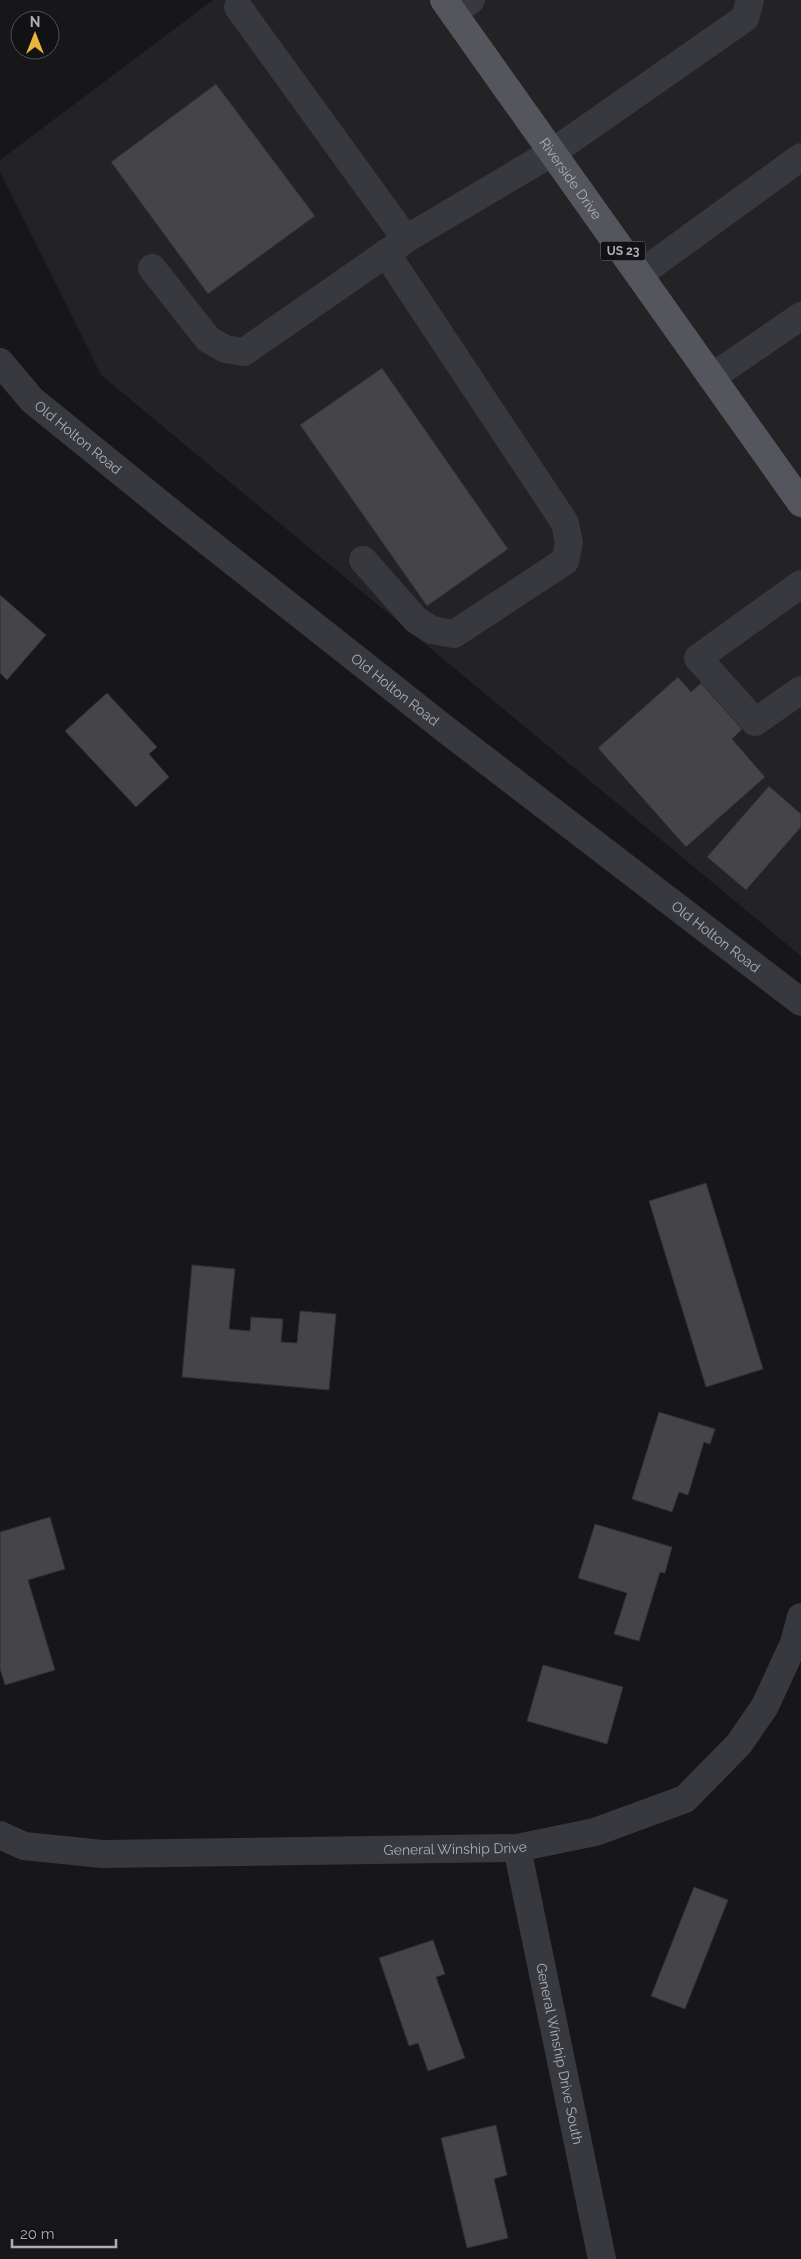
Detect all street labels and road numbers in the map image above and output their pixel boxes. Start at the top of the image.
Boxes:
street label: Riverside Drive [536,135,605,222]
road number: US 23 [600,242,646,260]
street label: Old Holton Road [31,397,125,477]
street label: Old Holton Road [348,650,442,729]
street label: Old Holton Road [668,898,763,976]
street label: General Winship Drive [383,1838,528,1858]
street label: General Winship Drive South [533,1962,586,2146]

